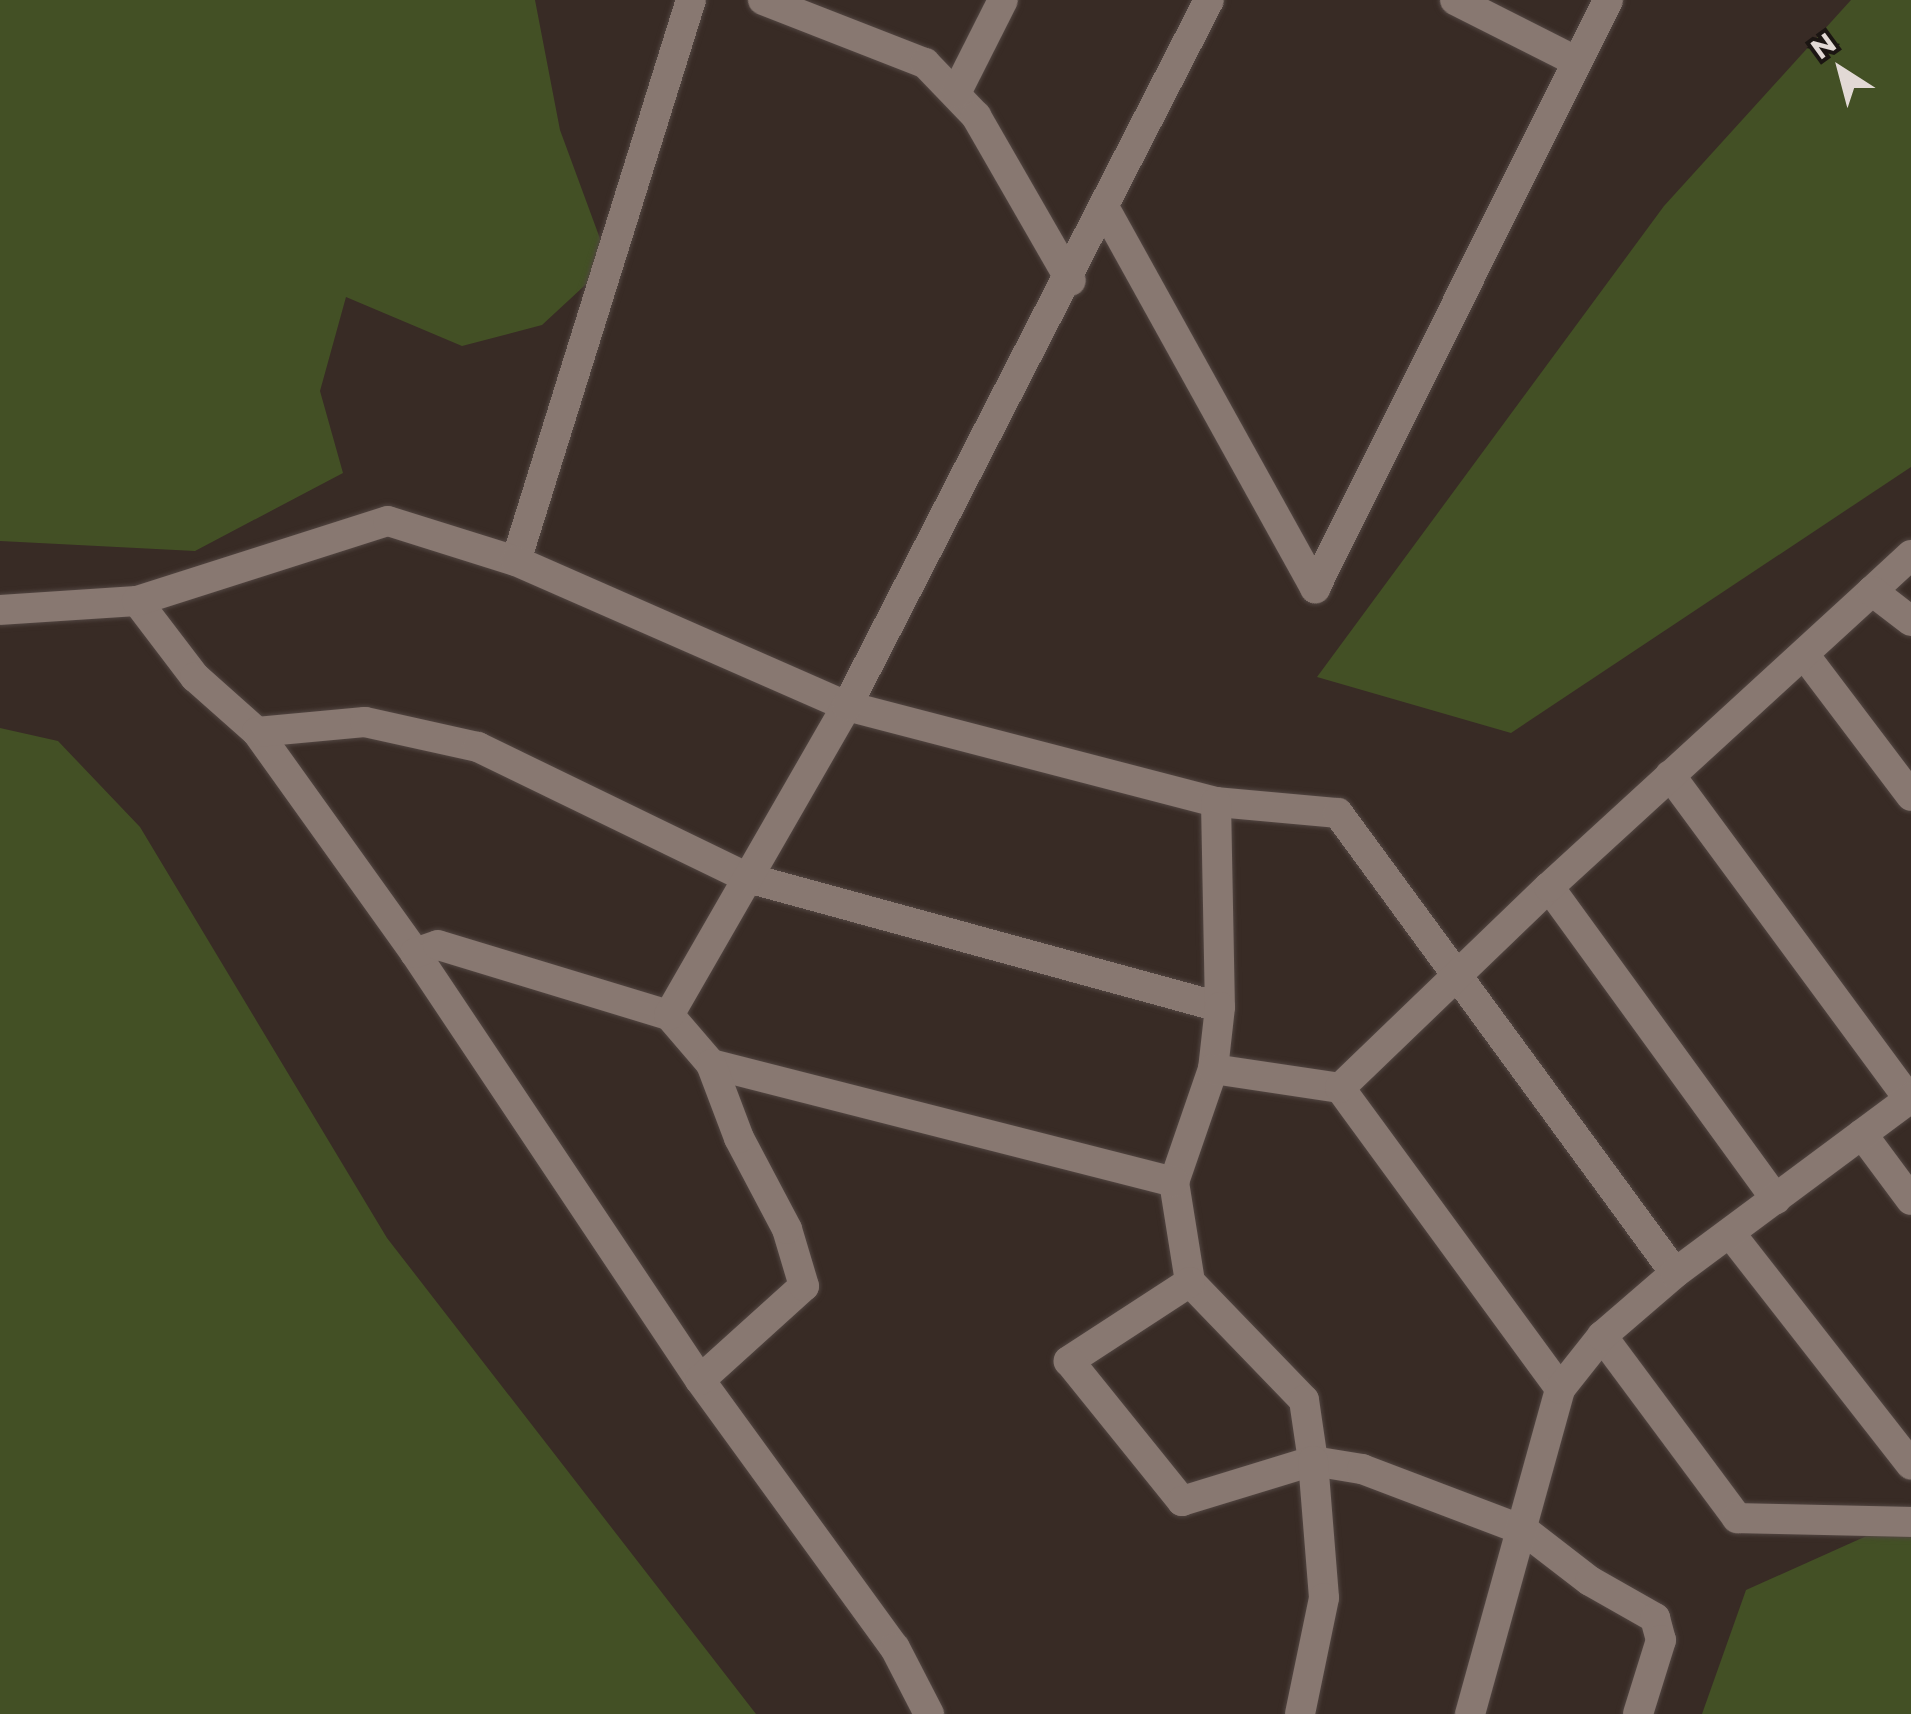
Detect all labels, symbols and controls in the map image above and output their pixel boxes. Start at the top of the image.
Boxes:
north arrow [1791,20,1891,120]
text: N [1804,25,1843,66]

